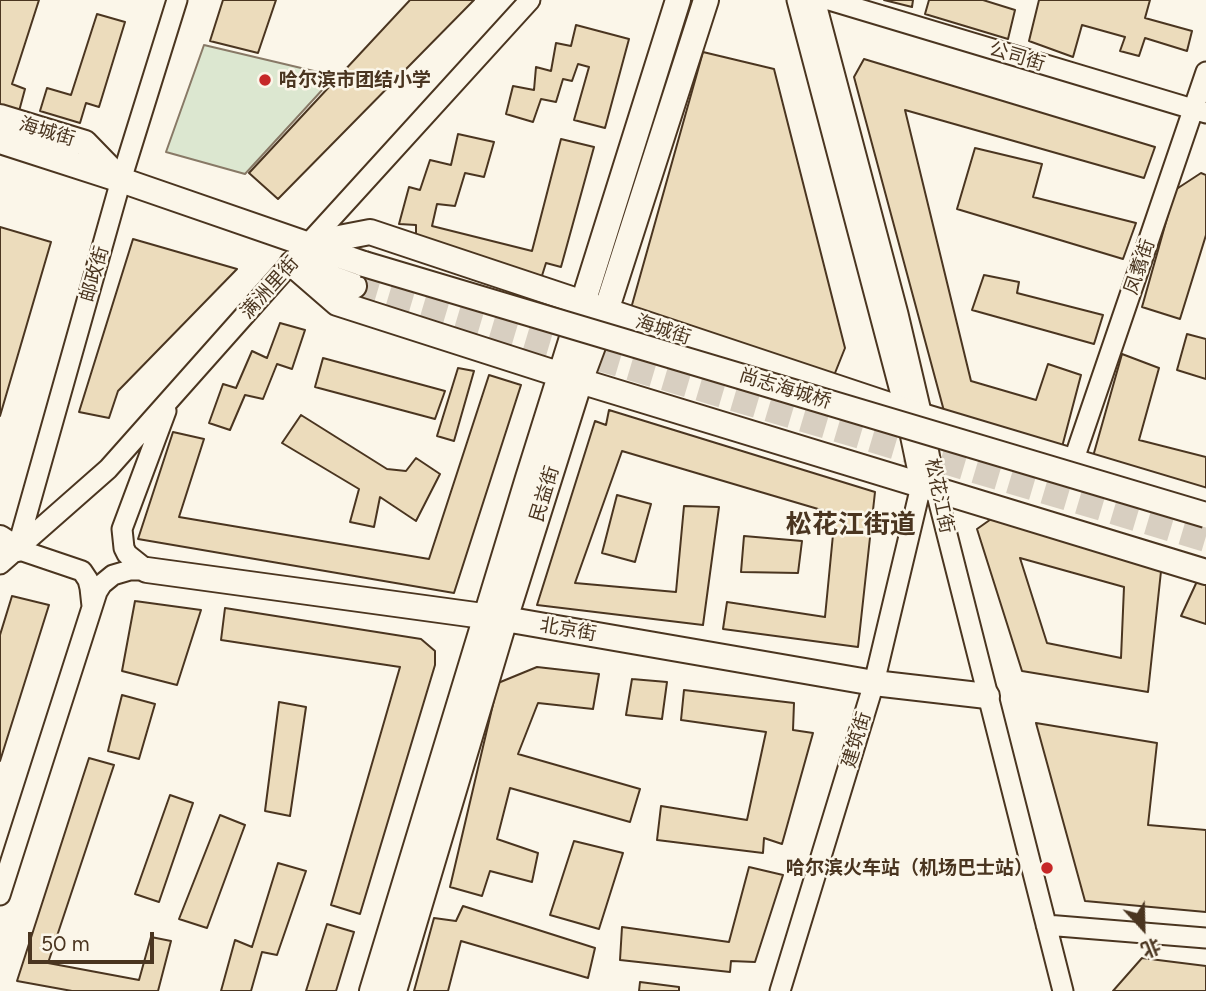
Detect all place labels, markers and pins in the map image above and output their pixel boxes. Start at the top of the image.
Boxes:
place label: 哈尔滨市团结小学 [279,69,431,91]
marker: 哈尔滨市团结小学 [257,72,273,88]
place label: 哈尔滨火车站（机场巴士站） [786,857,1033,879]
marker: 哈尔滨火车站（机场巴士站） [1039,860,1055,876]

